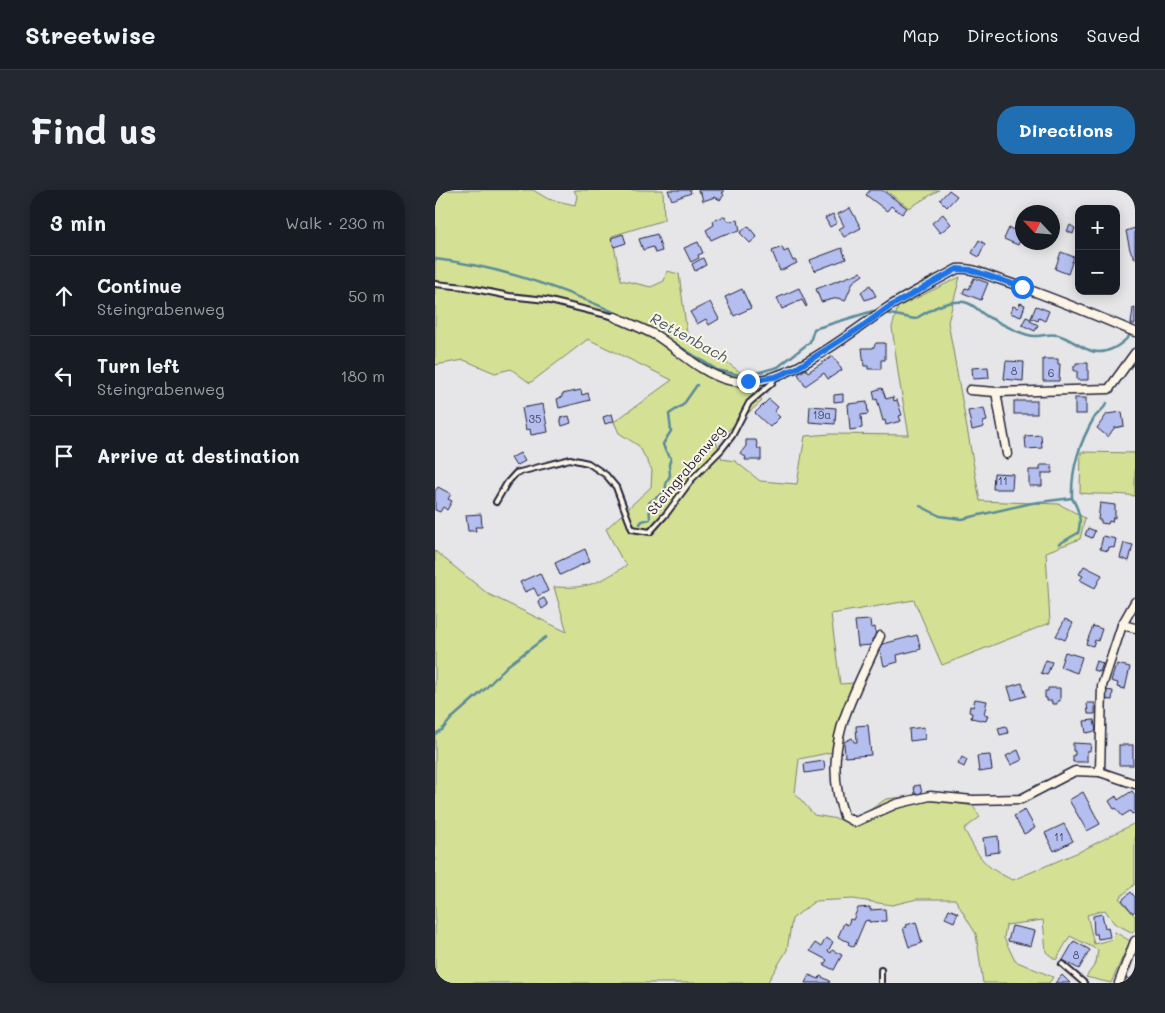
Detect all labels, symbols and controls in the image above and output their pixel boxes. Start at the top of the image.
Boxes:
text: Streetwise [25,19,155,50]
text: Map [902,23,939,47]
text: Directions [967,23,1059,47]
text: Saved [1087,23,1140,47]
button: Directions [997,106,1135,154]
text: Find us [30,107,157,153]
north arrow [1015,205,1060,250]
map controls [1075,205,1120,295]
button: + [1075,205,1120,250]
text: 3 min [50,209,106,236]
text: Walk · 230 m [285,212,385,233]
button: − [1075,250,1120,295]
text: Continue [97,273,182,298]
route start [1011,276,1034,299]
icon: ahead [50,282,78,310]
text: 50 m [348,285,385,306]
text: Steingrabenweg [97,298,225,319]
water label: Rettenbach [647,308,732,367]
text: Turn left [97,353,180,378]
icon: left [50,362,78,390]
house number: 8 [1011,363,1018,378]
text: 180 m [340,365,385,386]
house number: 6 [1048,365,1054,380]
route end [737,370,760,393]
text: Steingrabenweg [97,378,225,399]
house number: 19a [813,407,831,422]
house number: 35 [529,411,541,426]
street label: Steingrabenweg [642,421,729,519]
icon: arrive [50,442,78,470]
text: Arrive at destination [97,443,300,468]
house number: 11 [998,473,1008,488]
house number: 11 [1054,829,1064,844]
house number: 8 [1073,947,1080,962]

